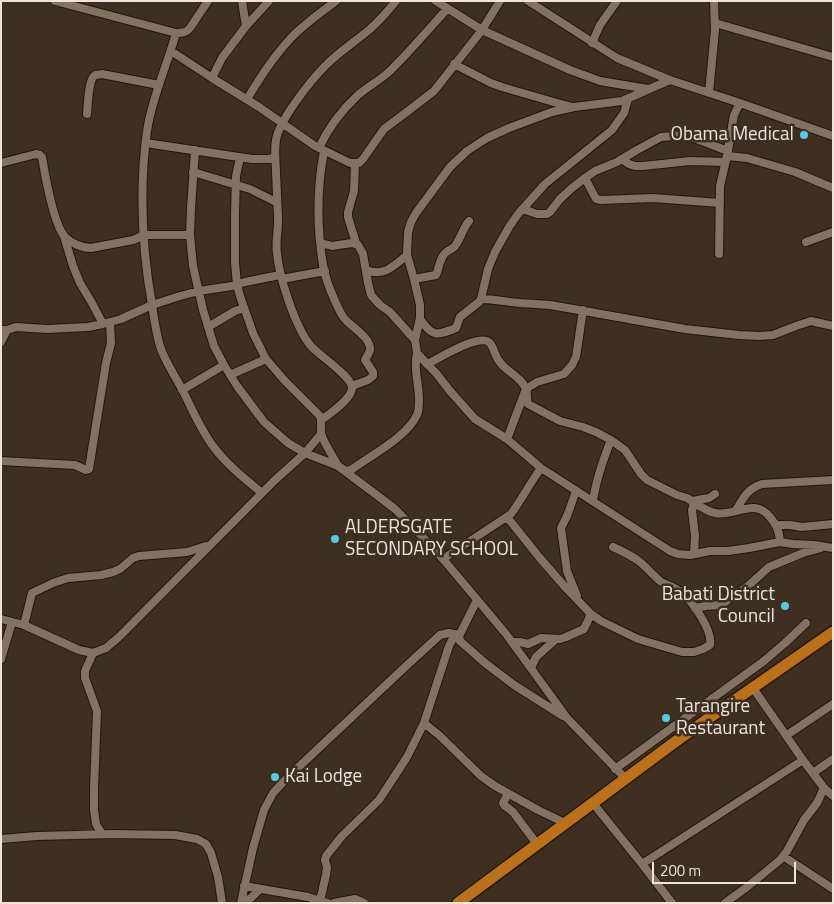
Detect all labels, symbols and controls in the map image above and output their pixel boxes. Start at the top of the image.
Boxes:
place label: Obama Medical [671,124,794,146]
marker: Obama Medical [798,129,810,141]
place label: ALDERSGATE SECONDARY SCHOOL [345,517,518,561]
marker: ALDERSGATE SECONDARY SCHOOL [329,533,341,545]
place label: Babati District Council [662,584,775,628]
marker: Babati District Council [779,600,791,612]
place label: Tarangire Restaurant [676,696,765,740]
marker: Tarangire Restaurant [660,712,672,724]
place label: Kai Lodge [285,766,362,788]
marker: Kai Lodge [269,771,281,783]
scale bar [654,852,798,884]
text: 200 m [660,859,701,882]

